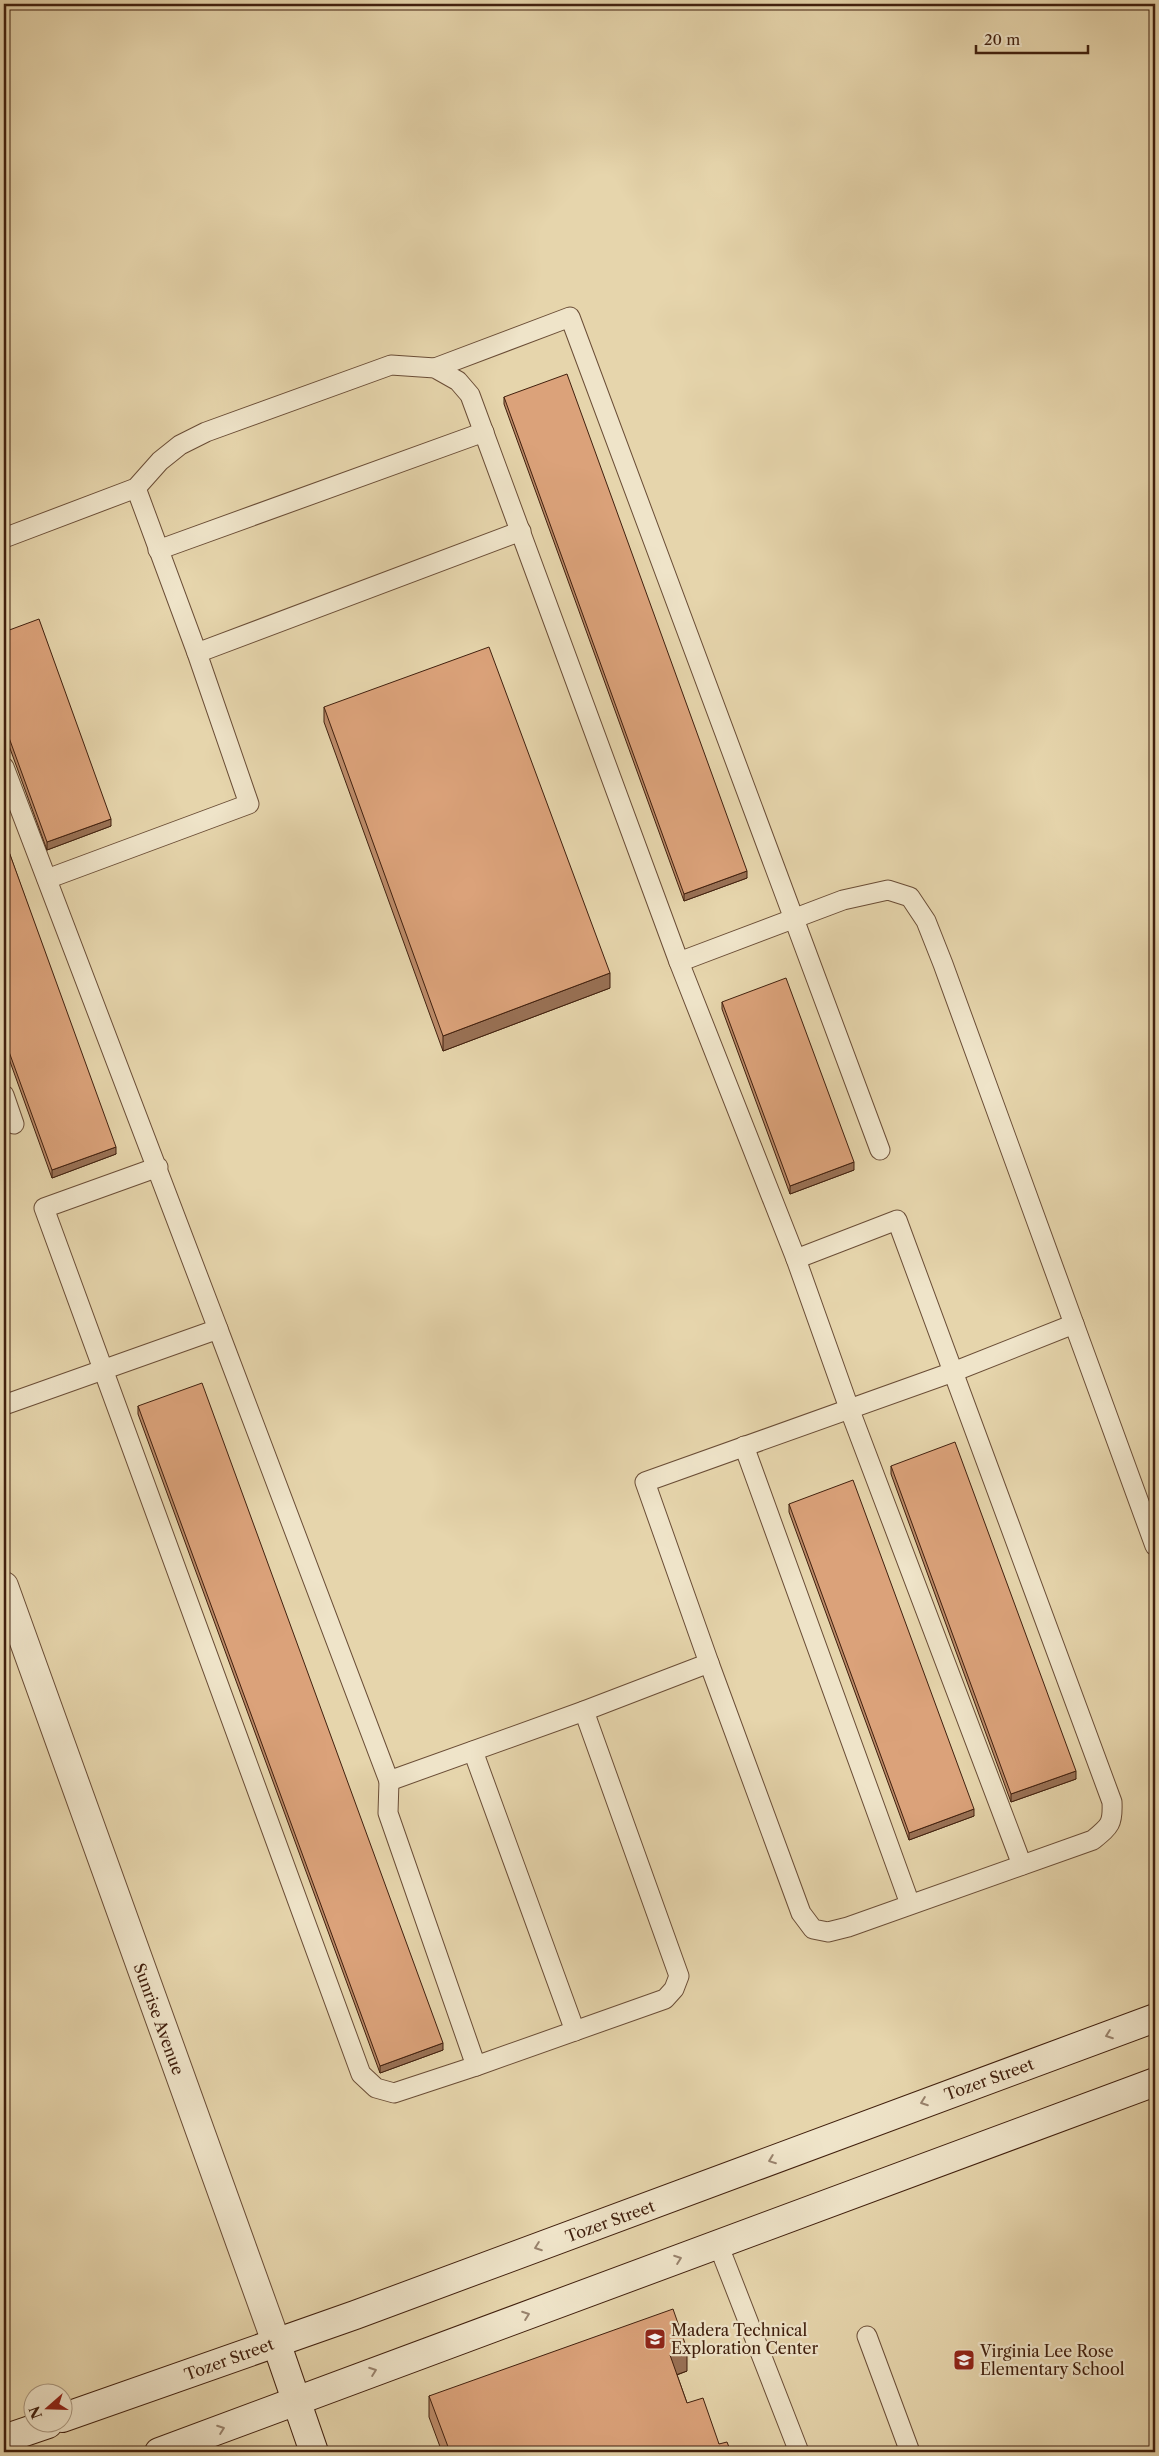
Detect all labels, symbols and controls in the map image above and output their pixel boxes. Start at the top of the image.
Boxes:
scale bar [976,22,1089,54]
text: 20 m [984,30,1020,49]
street label: Sunrise Avenue [130,1960,188,2078]
one-way arrow [1106,2029,1114,2039]
street label: Tozer Street [942,2054,1037,2104]
one-way arrow [920,2096,929,2106]
one-way arrow [768,2153,777,2164]
street label: Tozer Street [563,2196,658,2246]
one-way arrow [534,2241,543,2252]
one-way arrow [673,2255,682,2265]
one-way arrow [521,2311,529,2321]
place label: Madera Technical Exploration Center [671,2320,818,2358]
school or university icon: Madera Technical Exploration Center [643,2327,667,2351]
street label: Tozer Street [182,2334,277,2384]
place label: Virginia Lee Rose Elementary School [979,2341,1125,2379]
school or university icon: Virginia Lee Rose Elementary School [952,2348,976,2372]
one-way arrow [368,2367,377,2377]
north arrow [22,2384,72,2434]
text: N [25,2404,46,2421]
one-way arrow [216,2425,225,2435]

